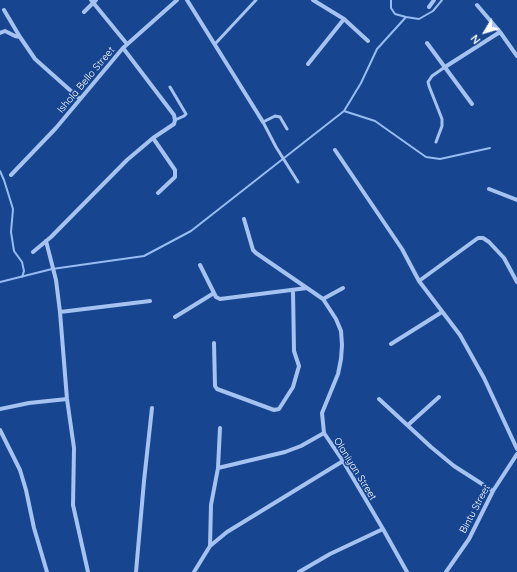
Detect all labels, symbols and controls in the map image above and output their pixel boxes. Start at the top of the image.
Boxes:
north arrow [465,12,505,52]
text: N [468,32,484,47]
street label: Ishola Bello Street [55,44,117,116]
street label: Olaniyan Street [331,435,379,503]
street label: Bintu Street [457,483,493,535]

